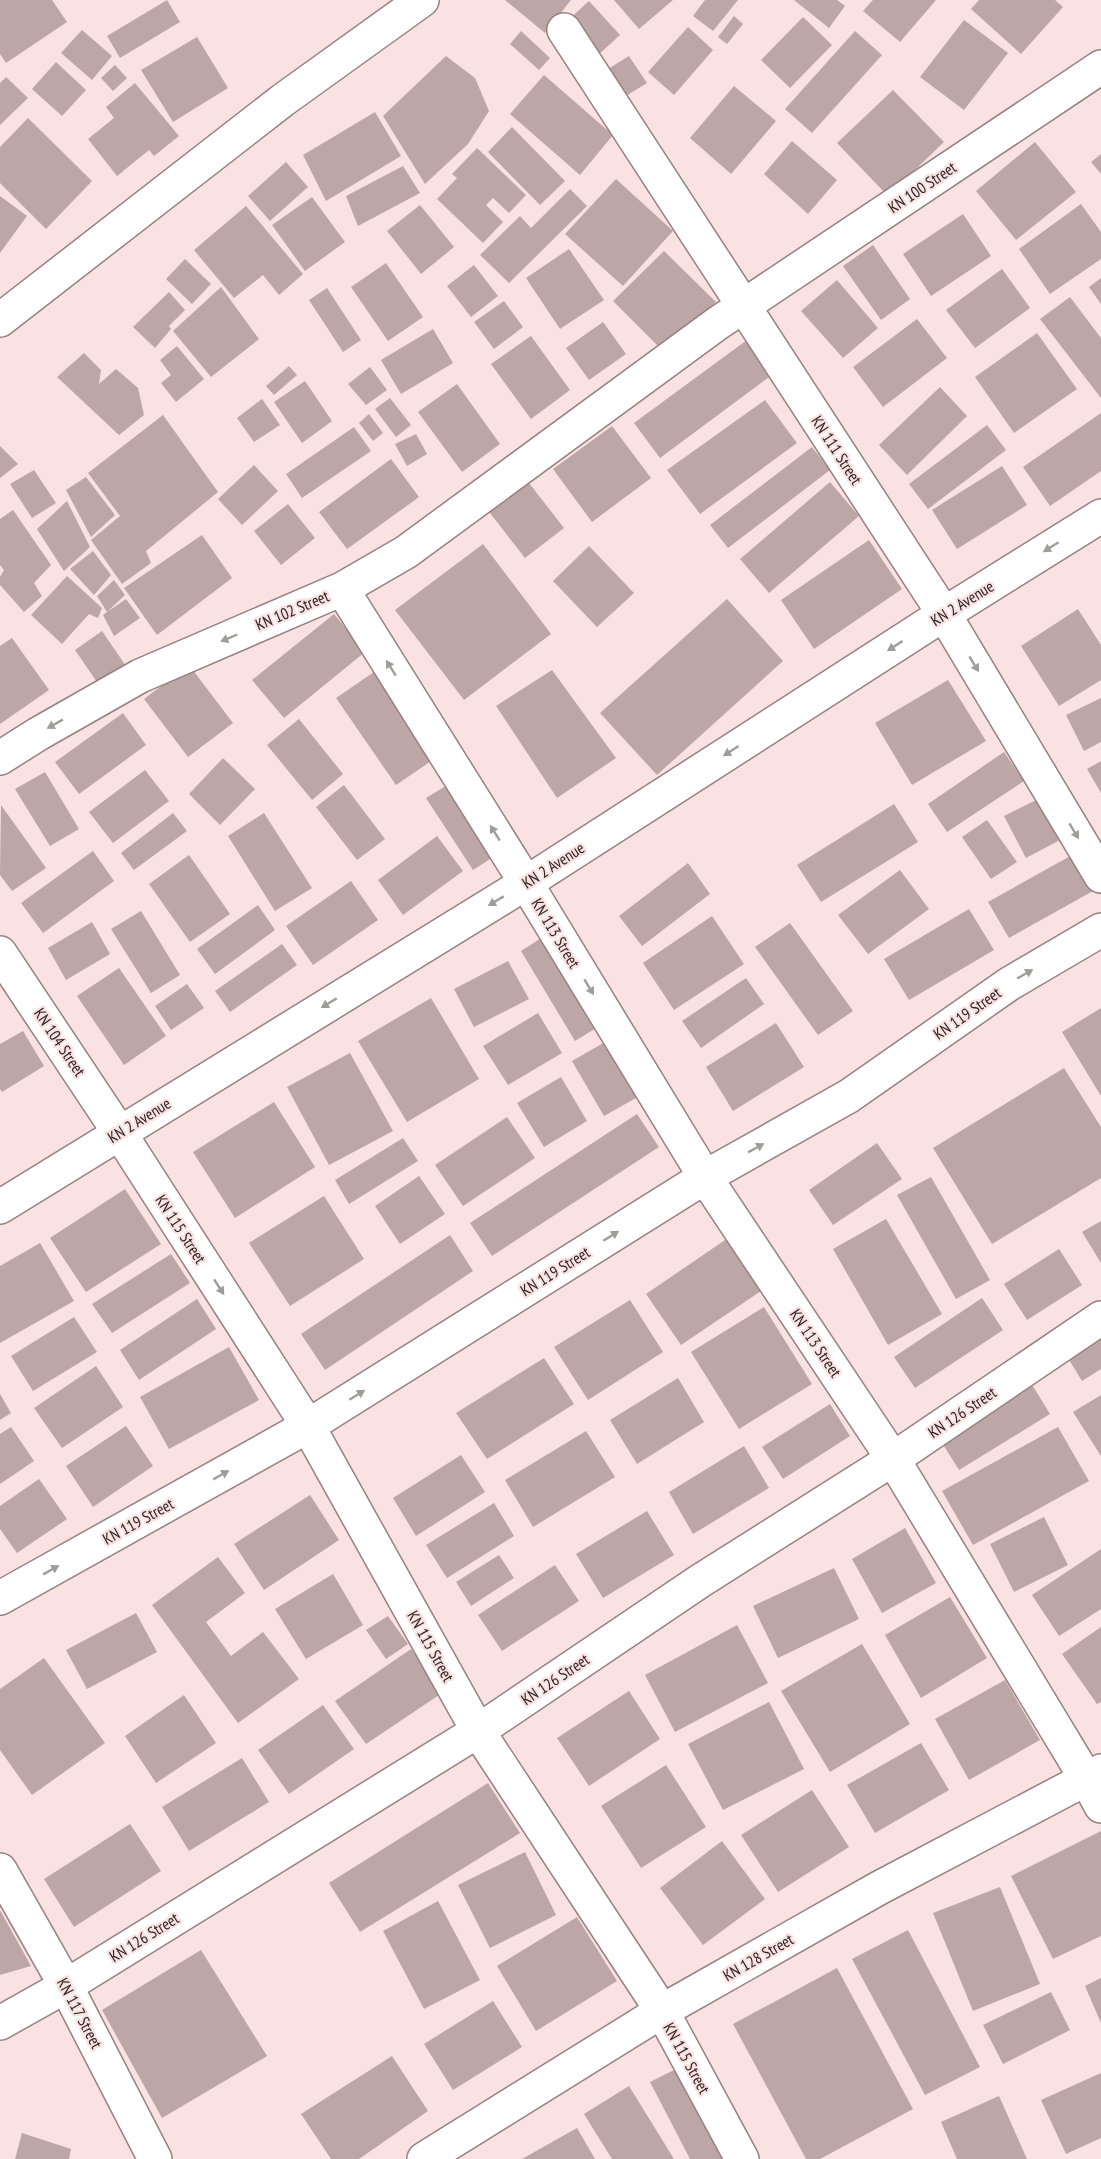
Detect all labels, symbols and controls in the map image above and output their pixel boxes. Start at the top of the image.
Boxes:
street label: KN 100 Street [884,157,960,217]
street label: KN 111 Street [807,412,867,489]
one-way arrow [1043,542,1059,553]
street label: KN 2 Avenue [927,576,997,630]
street label: KN 102 Street [252,585,332,634]
one-way arrow [220,634,238,643]
one-way arrow [887,640,903,651]
one-way arrow [969,656,979,673]
one-way arrow [386,660,397,676]
one-way arrow [47,719,63,730]
one-way arrow [723,745,739,756]
one-way arrow [1069,823,1079,840]
one-way arrow [489,825,500,841]
street label: KN 2 Avenue [518,837,588,893]
street label: KN 113 Street [527,894,585,972]
one-way arrow [488,896,504,907]
one-way arrow [1017,969,1034,979]
one-way arrow [584,979,595,995]
street label: KN 119 Street [929,982,1005,1044]
one-way arrow [321,998,337,1009]
street label: KN 104 Street [30,1004,90,1080]
street label: KN 2 Avenue [104,1093,174,1147]
one-way arrow [748,1143,765,1153]
street label: KN 115 Street [151,1191,211,1268]
one-way arrow [603,1230,619,1241]
street label: KN 119 Street [517,1242,594,1300]
one-way arrow [213,1279,224,1295]
street label: KN 113 Street [786,1305,846,1381]
street label: KN 126 Street [924,1382,1000,1442]
one-way arrow [349,1390,365,1401]
one-way arrow [213,1470,230,1480]
street label: KN 119 Street [99,1493,177,1549]
one-way arrow [43,1565,60,1575]
street label: KN 115 Street [403,1607,459,1685]
street label: KN 126 Street [517,1649,593,1709]
street label: KN 126 Street [106,1908,183,1966]
street label: KN 128 Street [719,1929,797,1985]
street label: KN 117 Street [53,1974,107,2052]
street label: KN 115 Street [659,2019,715,2097]

